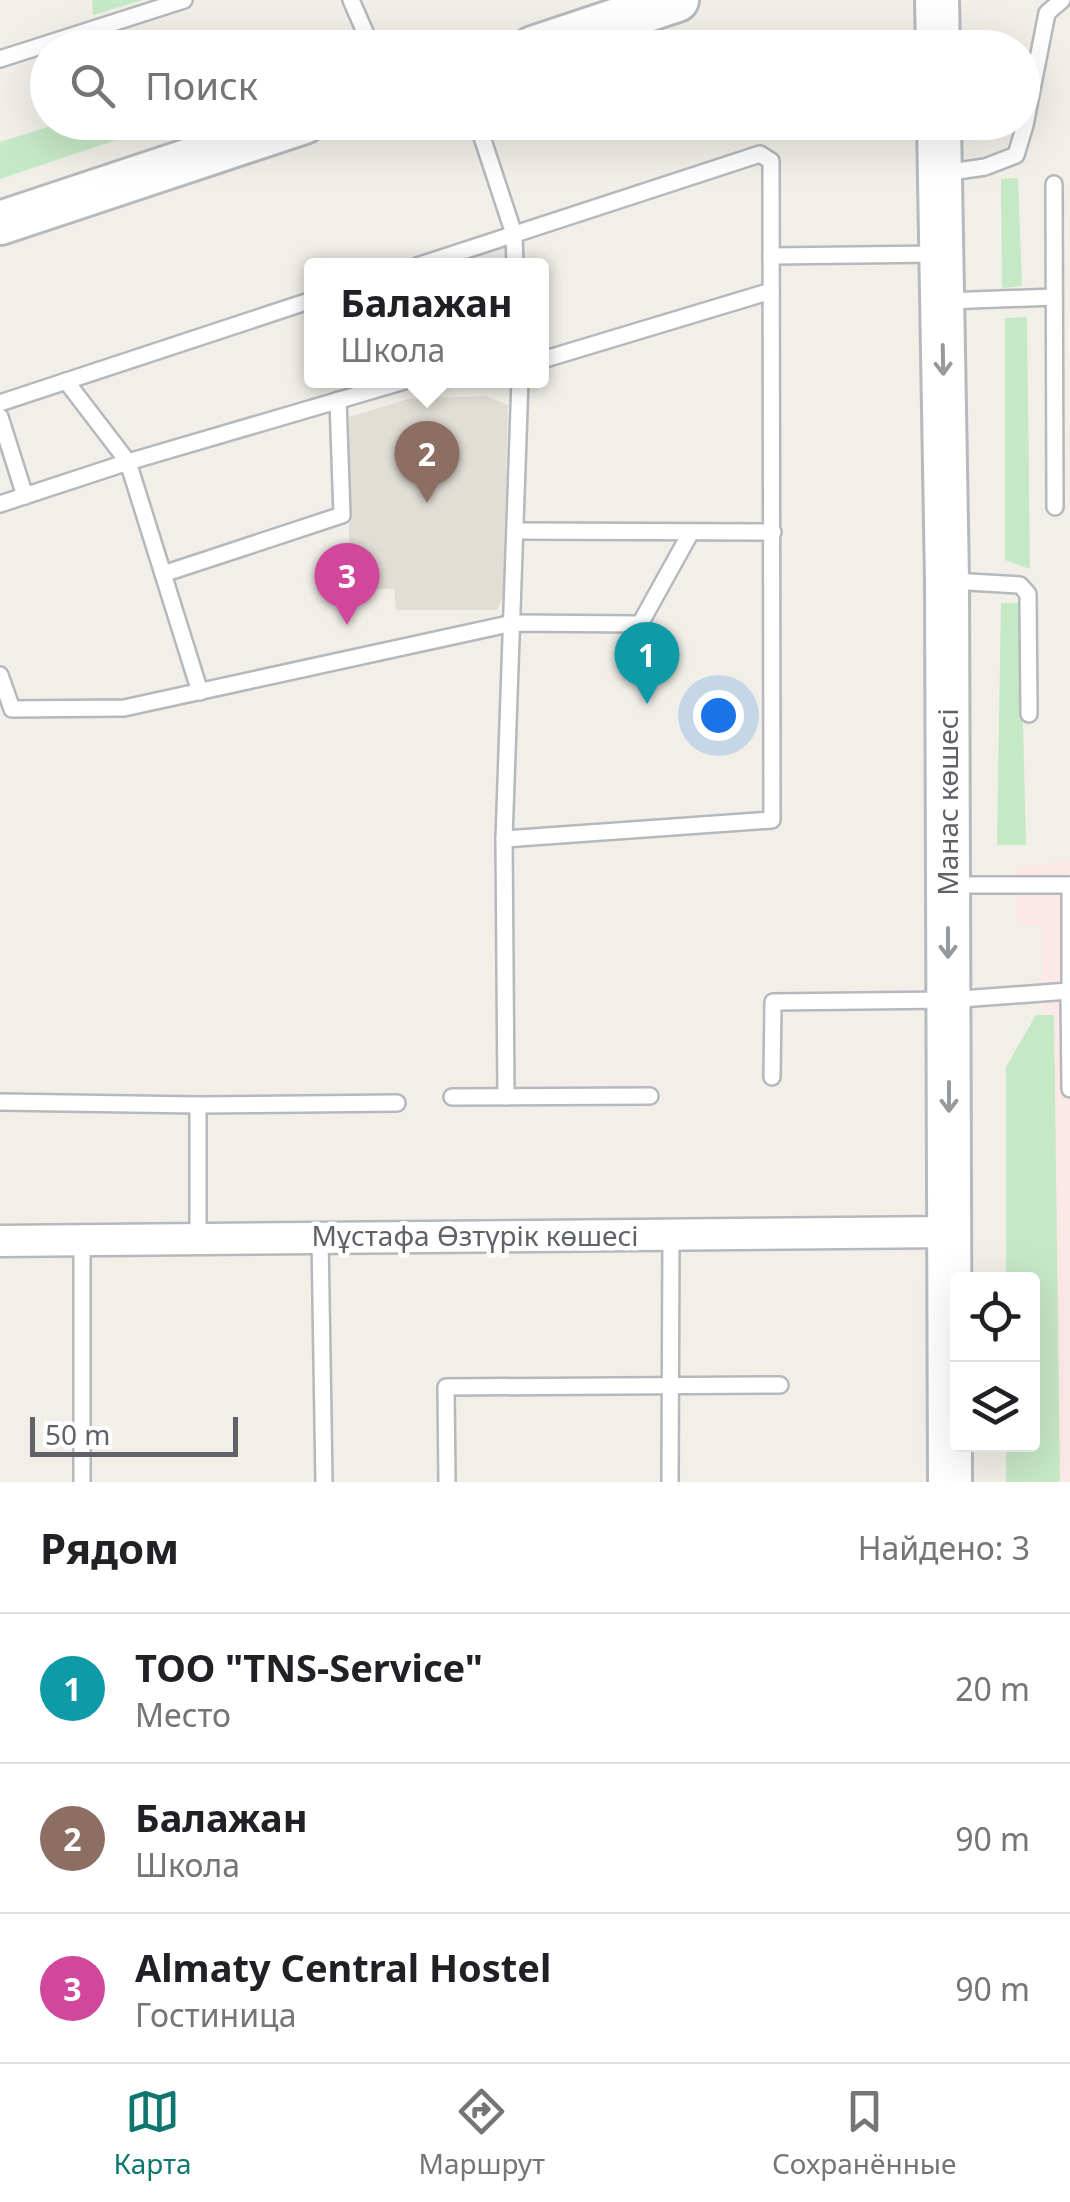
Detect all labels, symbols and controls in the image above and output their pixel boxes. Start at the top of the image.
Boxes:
search box [30,30,1040,140]
icon: search [65,58,120,113]
text: Поиск [145,59,258,111]
popup [304,258,549,388]
text: Балажан [340,276,513,328]
text: Школа [340,328,445,371]
one-way arrow [934,343,953,375]
pin: 2 [394,420,460,503]
pin: 3 [314,542,380,625]
pin: 1 [614,622,680,704]
your location [693,690,744,741]
street label: Манас көшесі [928,708,966,896]
one-way arrow [938,926,958,958]
one-way arrow [940,1080,958,1113]
street label: Мұстафа Өзтүрік көшесі [311,1216,639,1254]
map controls [950,1272,1040,1452]
button: locate [950,1272,1040,1362]
button: layers [950,1362,1040,1452]
scale bar [30,1412,238,1456]
text: 50 m [45,1415,111,1453]
text: Рядом [40,1519,179,1576]
text: Найдено: 3 [858,1526,1030,1569]
text: ТОО "TNS-Service" [135,1641,483,1693]
text: 1 [63,1667,82,1710]
text: 20 m [955,1667,1030,1710]
text: Место [135,1693,231,1736]
text: Балажан [135,1791,308,1843]
text: 2 [63,1817,82,1860]
text: 90 m [955,1817,1030,1860]
text: Школа [135,1843,240,1886]
text: Almaty Central Hostel [135,1941,551,1993]
text: 3 [63,1967,82,2010]
text: 90 m [955,1967,1030,2010]
text: Гостиница [135,1993,296,2036]
tab: Карта [113,2084,192,2182]
tab: Маршрут [419,2084,545,2182]
tab: Сохранённые [772,2084,957,2182]

